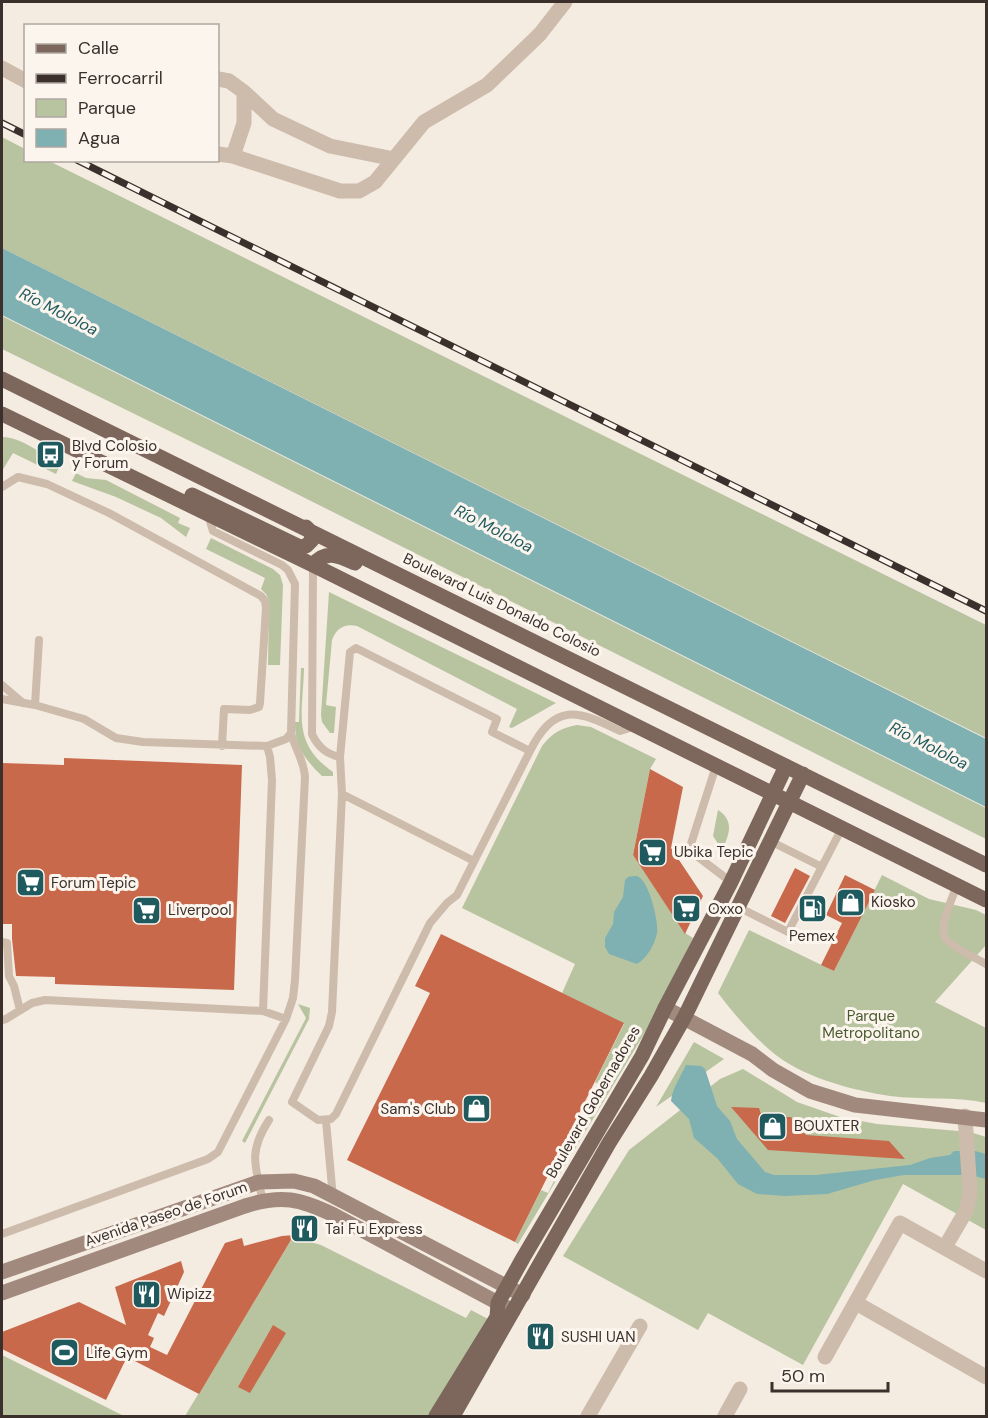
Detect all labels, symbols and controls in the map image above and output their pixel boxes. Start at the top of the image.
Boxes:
legend [24,24,219,162]
text: Calle [78,36,119,60]
text: Ferrocarril [78,66,163,90]
text: Parque [78,96,136,120]
text: Agua [78,126,120,150]
water label: Río Mololoa [16,283,102,340]
place label: Blvd Colosio y Forum [72,436,157,473]
bus stop icon: Blvd Colosio y Forum [35,439,67,471]
water label: Río Mololoa [451,500,537,557]
street label: Boulevard Luis Donaldo Colosio [400,548,604,662]
water label: Río Mololoa [886,717,972,774]
supermarket icon: Ubika Tepic [637,836,669,868]
place label: Ubika Tepic [674,842,754,862]
supermarket icon: Forum Tepic [14,867,46,899]
place label: Forum Tepic [51,873,136,893]
shop icon: Kiosko [834,886,866,918]
place label: Kiosko [871,892,916,912]
supermarket icon: Oxxo [671,893,703,925]
fuel station icon: Pemex [796,893,828,925]
supermarket icon: Liverpool [131,894,163,926]
place label: Oxxo [708,899,743,919]
place label: Liverpool [168,900,232,920]
place label: Pemex [789,926,835,946]
park label: Parque Metropolitano [822,1006,920,1043]
street label: Boulevard Gobernadores [541,1022,645,1182]
shop icon: Sam's Club [461,1093,493,1125]
place label: Sam's Club [381,1099,456,1119]
shop icon: BOUXTER [757,1110,789,1142]
place label: BOUXTER [794,1116,859,1136]
street label: Avenida Paseo de Forum [82,1177,250,1251]
restaurant icon: Tai Fu Express [288,1213,320,1245]
place label: Tai Fu Express [325,1219,423,1239]
restaurant icon: Wipizz [130,1278,162,1310]
place label: Wipizz [167,1284,212,1304]
restaurant icon: SUSHI UAN [524,1321,556,1353]
place label: SUSHI UAN [561,1327,636,1347]
sports icon: Life Gym [49,1337,81,1369]
place label: Life Gym [86,1343,148,1363]
scale bar [772,1355,888,1393]
text: 50 m [781,1364,825,1388]

